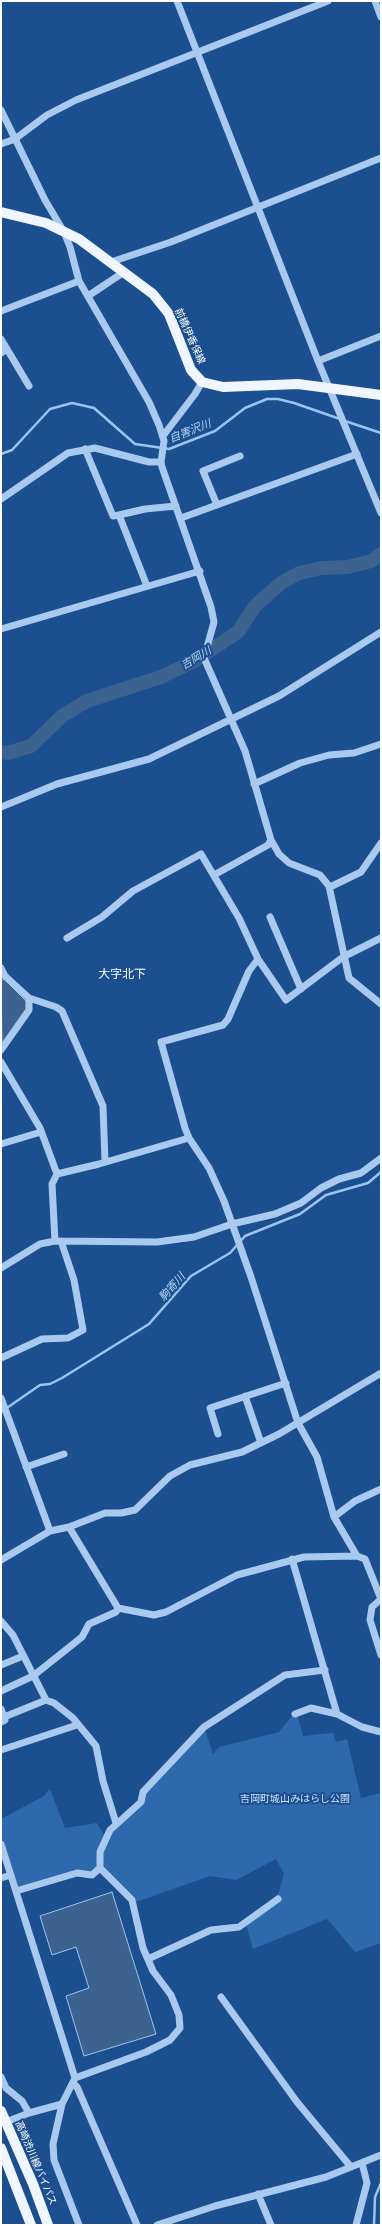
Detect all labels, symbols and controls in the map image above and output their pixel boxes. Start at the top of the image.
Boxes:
street label: 前橋伊香保線 [172,306,208,366]
water label: 自害沢川 [167,417,213,445]
water label: 吉岡川 [178,644,214,672]
district label: 大字北下 [98,967,146,981]
water label: 駒寄川 [156,1270,188,1304]
park label: 吉岡町城山みはらし公園 [240,1793,350,1805]
street label: 高崎渋川線バイパス [13,2119,59,2207]

